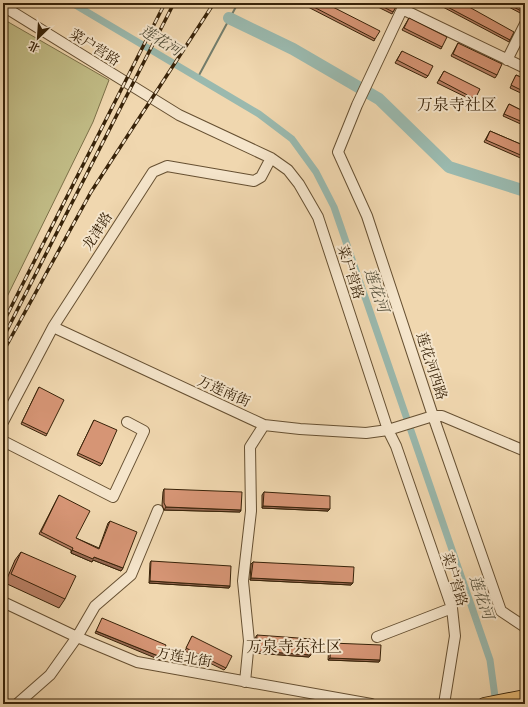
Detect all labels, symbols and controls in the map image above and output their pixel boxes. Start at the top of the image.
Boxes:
north arrow [18,18,58,58]
water label: 莲花河 [137,20,188,61]
street label: 菜户营路 [66,25,124,69]
text: 北 [26,38,42,56]
district label: 万泉寺社区 [417,94,497,115]
street label: 龙津路 [78,208,116,254]
street label: 菜户营路 [334,243,368,301]
water label: 莲花河 [361,266,394,317]
street label: 莲花河西路 [413,330,451,402]
street label: 万莲南街 [195,371,253,411]
street label: 菜户营路 [438,550,472,608]
water label: 莲花河 [466,573,499,624]
district label: 万泉寺东社区 [246,636,342,657]
street label: 万莲北街 [155,643,213,671]

